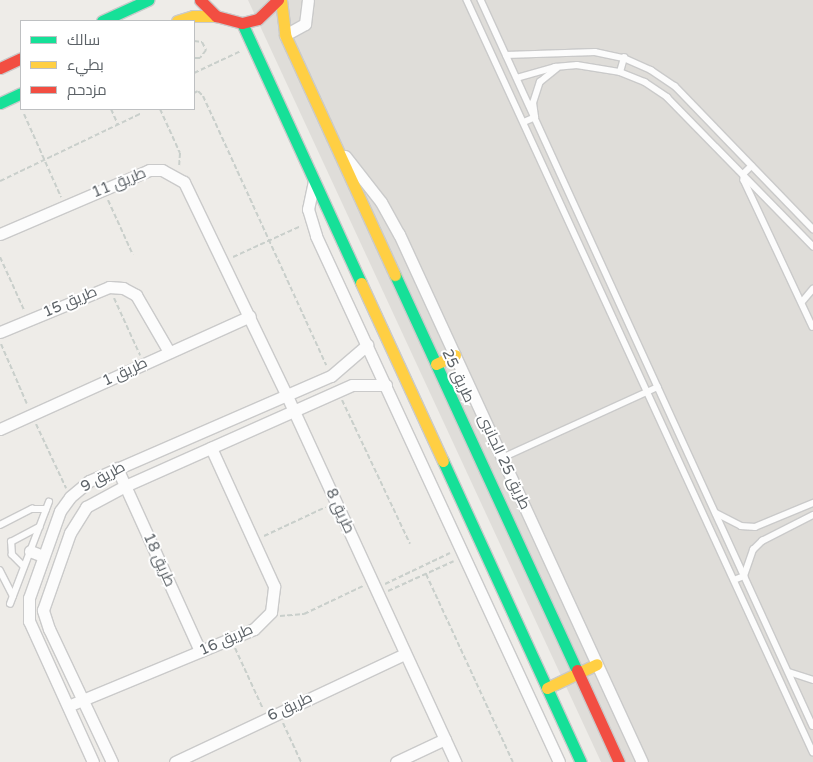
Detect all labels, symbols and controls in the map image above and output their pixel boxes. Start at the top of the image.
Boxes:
legend [20,20,195,110]
text: سالك [67,31,100,49]
text: بطيء [67,56,104,74]
text: مزدحم [67,81,107,99]
street label: طريق 11 [89,164,149,202]
street label: طريق 15 [40,283,100,321]
street label: طريق 25 [438,346,478,406]
street label: طريق 1 [100,354,150,390]
street label: طريق 25 الجانبى [474,411,534,513]
street label: طريق 9 [78,458,128,496]
street label: طريق 8 [322,486,358,536]
street label: طريق 18 [139,530,179,590]
street label: طريق 16 [196,620,256,660]
street label: طريق 6 [265,689,315,725]

